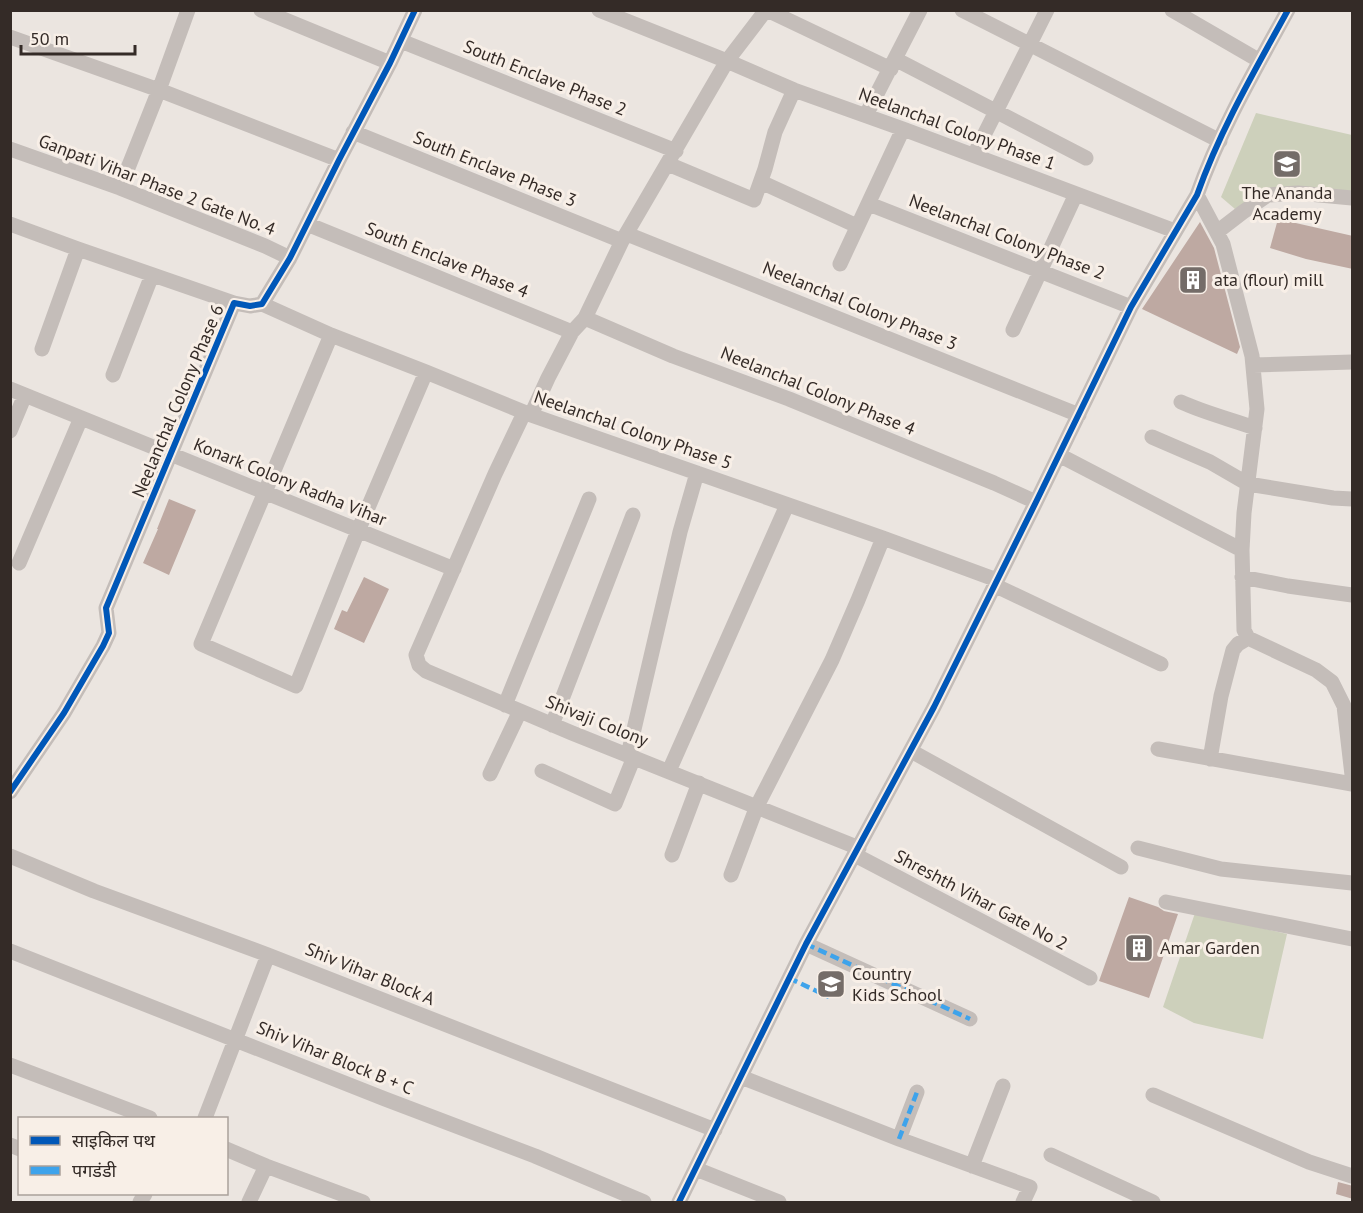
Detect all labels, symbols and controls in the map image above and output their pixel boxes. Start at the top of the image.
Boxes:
scale bar [21,18,135,56]
text: 50 m [30,27,69,50]
street label: South Enclave Phase 2 [460,34,630,121]
street label: Neelanchal Colony Phase 1 [856,82,1059,175]
street label: South Enclave Phase 3 [410,125,580,212]
street label: Ganpati Vihar Phase 2 Gate No. 4 [36,129,279,240]
school or university icon: The Ananda Academy [1271,148,1303,180]
place label: The Ananda Academy [1242,181,1332,225]
street label: Neelanchal Colony Phase 2 [906,189,1108,285]
street label: South Enclave Phase 4 [362,216,532,303]
street label: Neelanchal Colony Phase 3 [759,256,961,355]
building icon: ata (flour) mill [1177,264,1209,296]
place label: ata (flour) mill [1214,268,1324,291]
street label: Neelanchal Colony Phase 6 [126,301,229,501]
street label: Neelanchal Colony Phase 4 [717,341,919,440]
street label: Neelanchal Colony Phase 5 [531,385,735,474]
street label: Konark Colony Radha Vihar [190,432,390,531]
street label: Shivaji Colony [542,690,652,752]
street label: Shreshth Vihar Gate No 2 [891,844,1072,955]
building icon: Amar Garden [1123,932,1155,964]
place label: Amar Garden [1160,936,1260,959]
street label: Shiv Vihar Block A [302,937,439,1010]
place label: Country Kids School [852,962,943,1006]
school or university icon: Country Kids School [815,968,847,1000]
street label: Shiv Vihar Block B + C [253,1016,417,1100]
legend [18,1117,228,1195]
text: साइकिल पथ [72,1129,155,1152]
text: पगडंडी [72,1159,117,1182]

